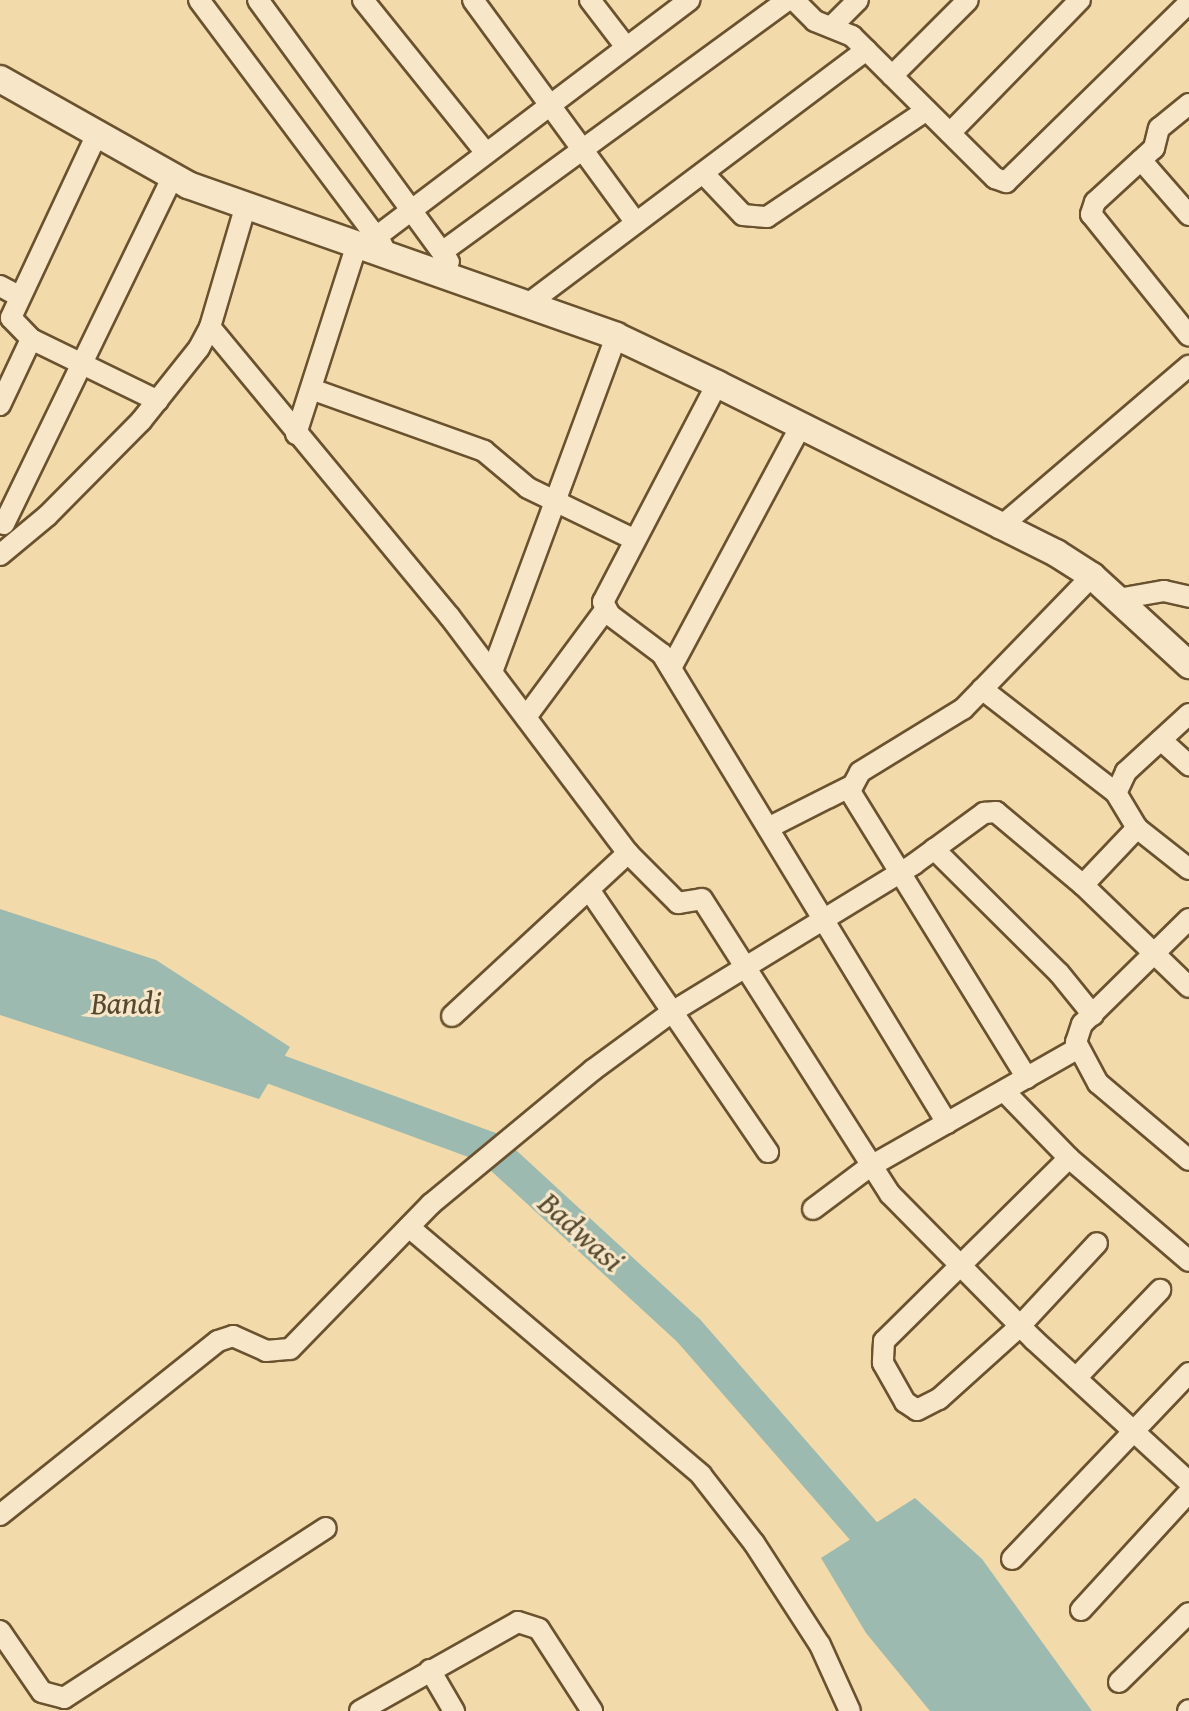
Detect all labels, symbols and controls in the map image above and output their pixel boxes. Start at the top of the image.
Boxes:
water label: Bandi [91,984,161,1022]
water label: Badwasi [530,1184,632,1280]

